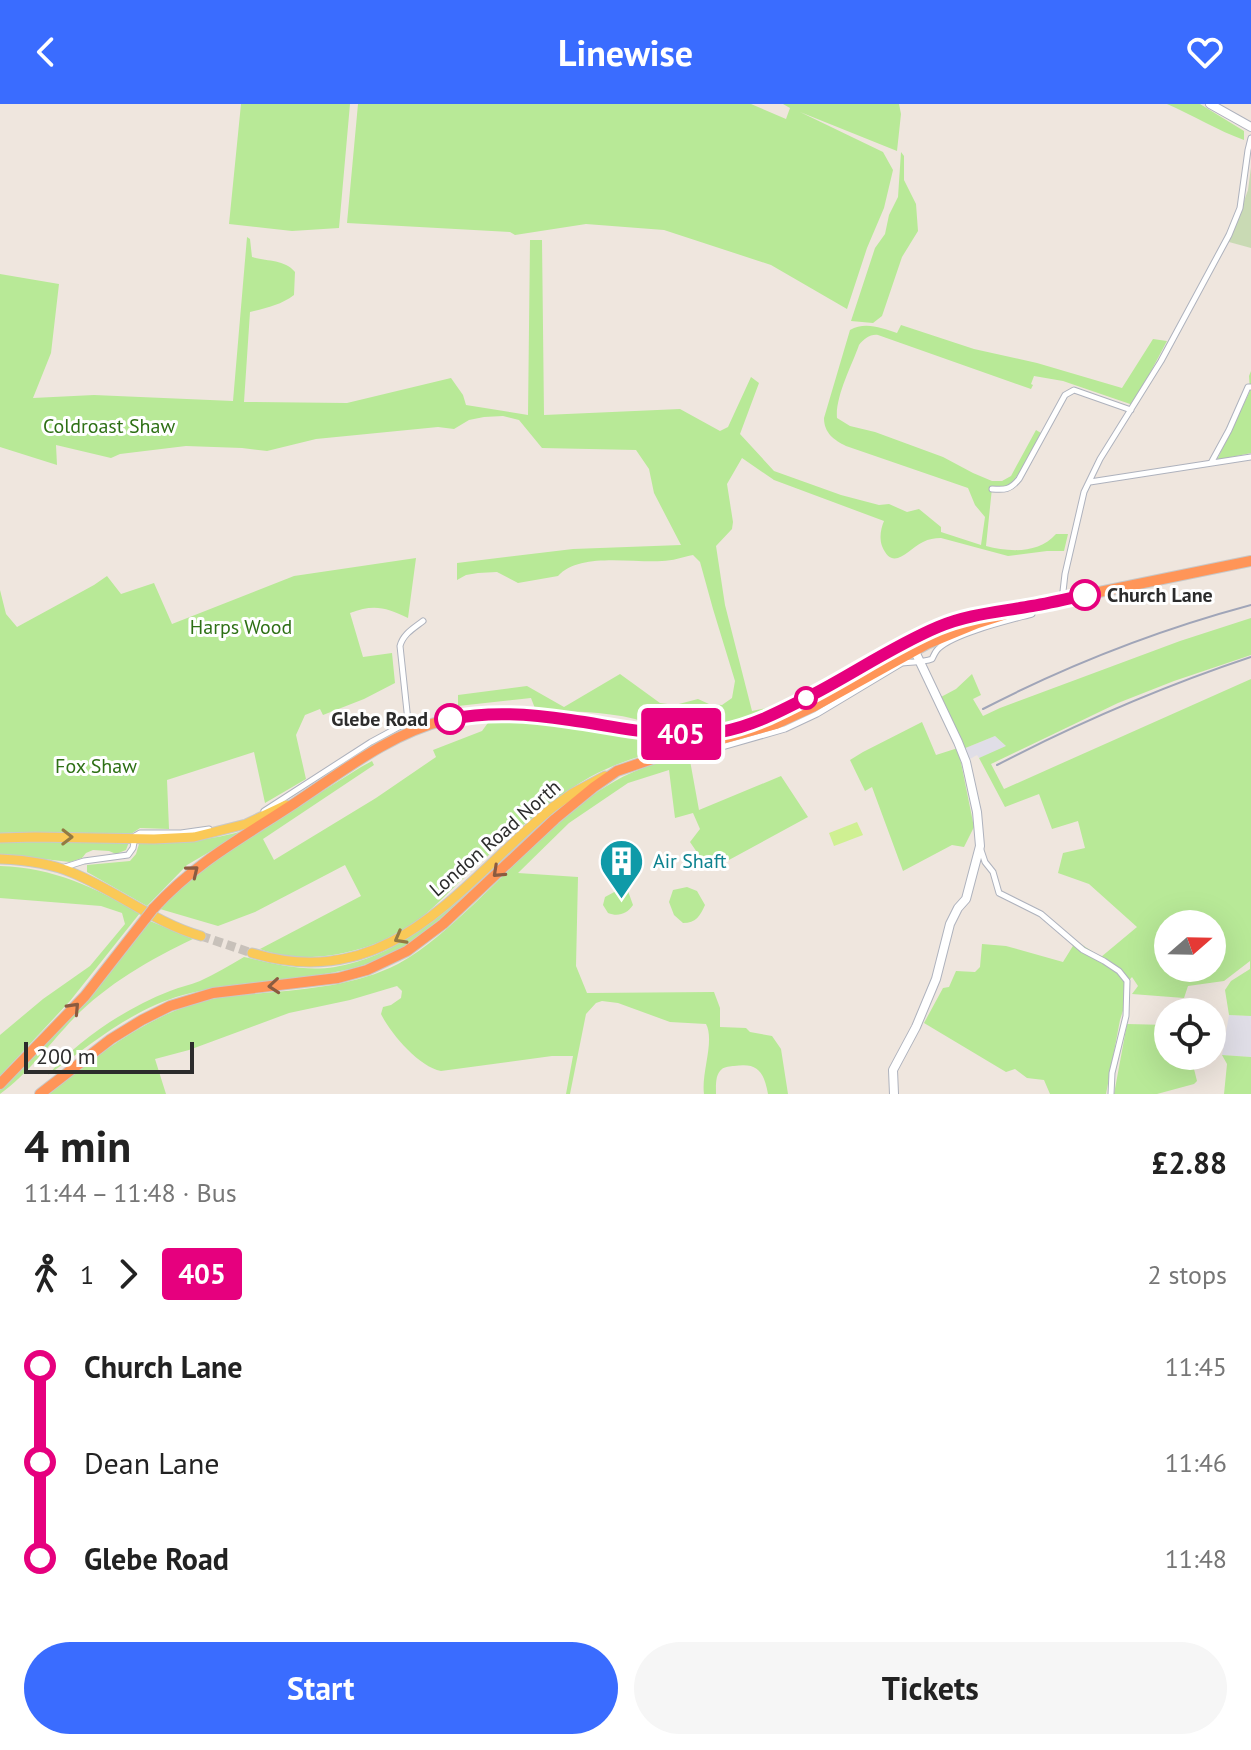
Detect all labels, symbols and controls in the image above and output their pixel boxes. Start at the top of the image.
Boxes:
text: Linewise [558,29,693,76]
icon: back [24,30,68,74]
icon: heart [1183,30,1227,74]
park label: Coldroast Shaw [43,413,175,439]
marker: Church Lane [1070,580,1100,610]
place label: Church Lane [1107,582,1213,608]
park label: Harps Wood [190,614,292,640]
unlabelled marker [795,687,817,709]
marker: Glebe Road [435,704,465,734]
place label: Glebe Road [331,706,428,732]
line badge: 405 [635,708,727,760]
text: 405 [657,715,705,752]
park label: Fox Shaw [55,753,137,779]
street label: London Road North [424,774,566,902]
one-way arrow [61,829,74,846]
building icon: Air Shaft [598,837,646,900]
place label: Air Shaft [653,848,727,874]
one-way arrow [493,863,508,877]
one-way arrow [183,866,198,881]
north arrow [1154,910,1226,982]
map controls [1154,910,1226,1070]
one-way arrow [395,928,409,944]
one-way arrow [267,977,280,994]
button: locate [1154,998,1226,1070]
one-way arrow [64,1003,78,1018]
scale bar [24,1038,194,1074]
text: 200 m [36,1042,96,1070]
text: 4 min [24,1117,131,1174]
text: £2.88 [1152,1143,1227,1182]
text: 11:44 – 11:48 · Bus [24,1176,237,1209]
icon: walk [24,1252,68,1296]
icon: forward [106,1252,150,1296]
text: 405 [178,1255,226,1292]
text: 1 [80,1258,94,1291]
text: 2 stops [1147,1258,1227,1291]
text: Church Lane [84,1347,243,1386]
text: 11:45 [1165,1350,1227,1383]
text: Dean Lane [84,1443,220,1482]
text: 11:46 [1165,1446,1227,1479]
text: Glebe Road [84,1539,229,1578]
text: 11:48 [1165,1542,1227,1575]
button: Start [24,1642,618,1734]
button: Tickets [634,1642,1227,1734]

